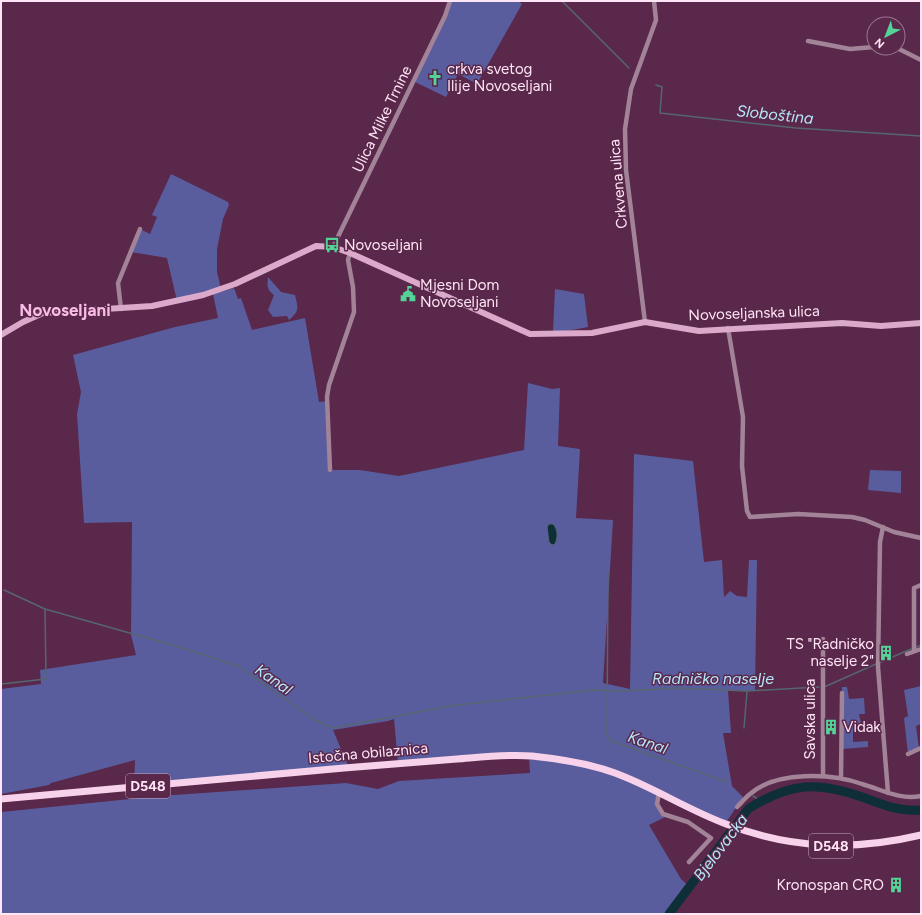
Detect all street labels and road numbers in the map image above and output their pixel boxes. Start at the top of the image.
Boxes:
street label: Ulica Milke Trnine [348,63,416,175]
street label: Crkvena ulica [605,139,631,229]
street label: Novoseljanska ulica [688,302,820,324]
street label: Savska ulica [801,679,819,759]
street label: Istočna obilaznica [307,739,429,767]
road number: D548 [126,774,170,798]
road number: D548 [809,834,853,858]

